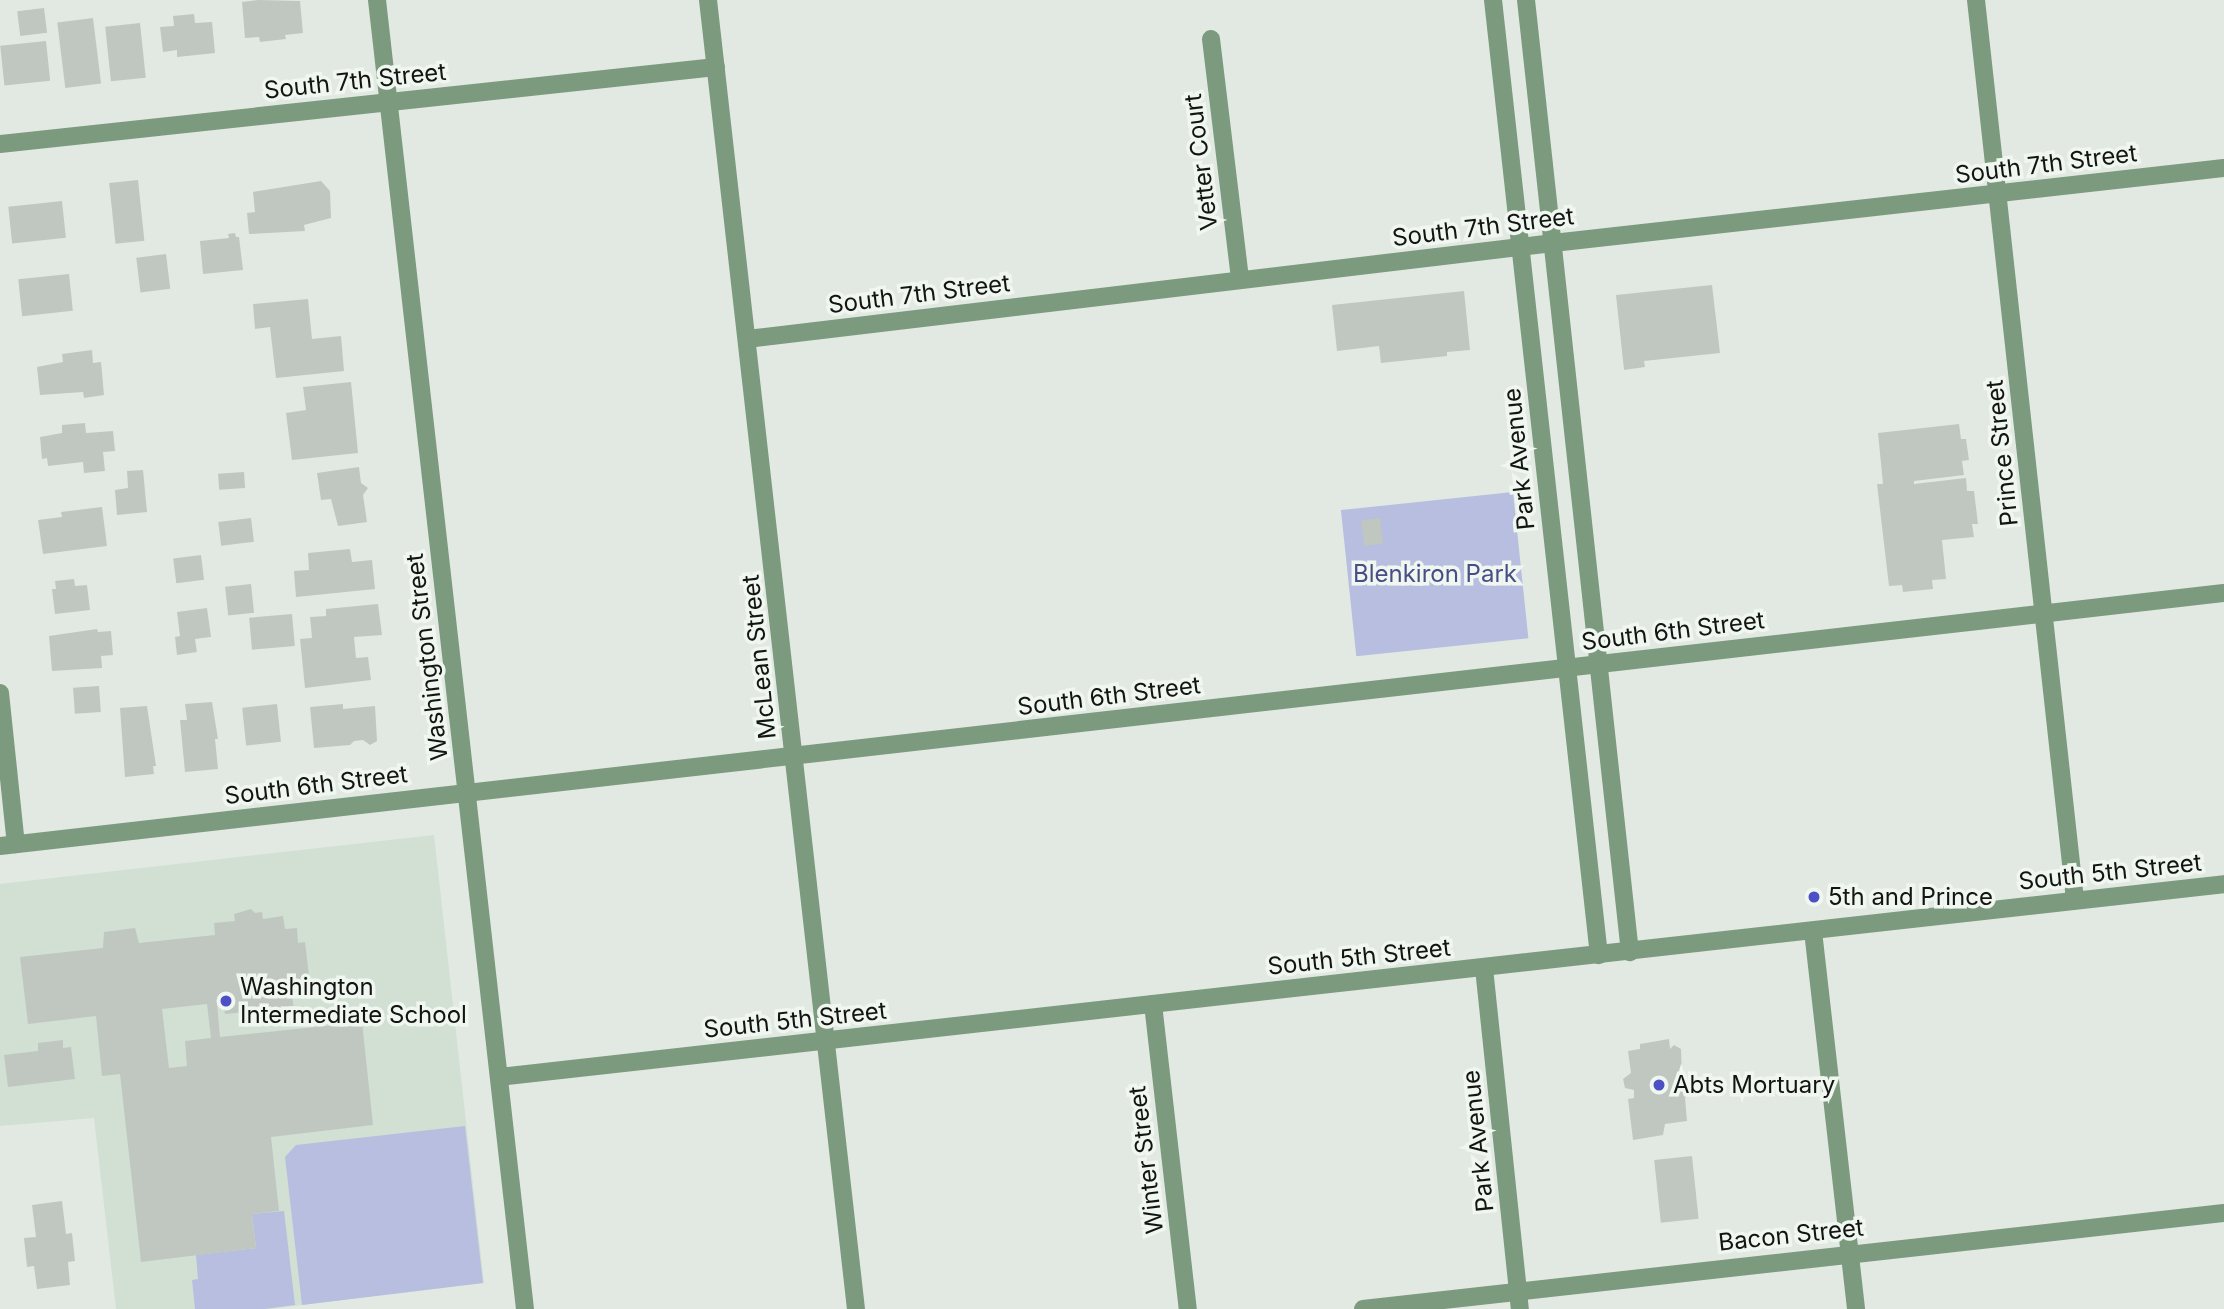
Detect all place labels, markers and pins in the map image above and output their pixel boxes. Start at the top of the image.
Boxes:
place label: 5th and Prince [1828,883,1993,911]
marker: 5th and Prince [1806,889,1822,905]
place label: Washington Intermediate School [240,973,467,1029]
marker: Washington Intermediate School [218,993,234,1009]
place label: Abts Mortuary [1673,1071,1835,1099]
marker: Abts Mortuary [1651,1077,1667,1093]

